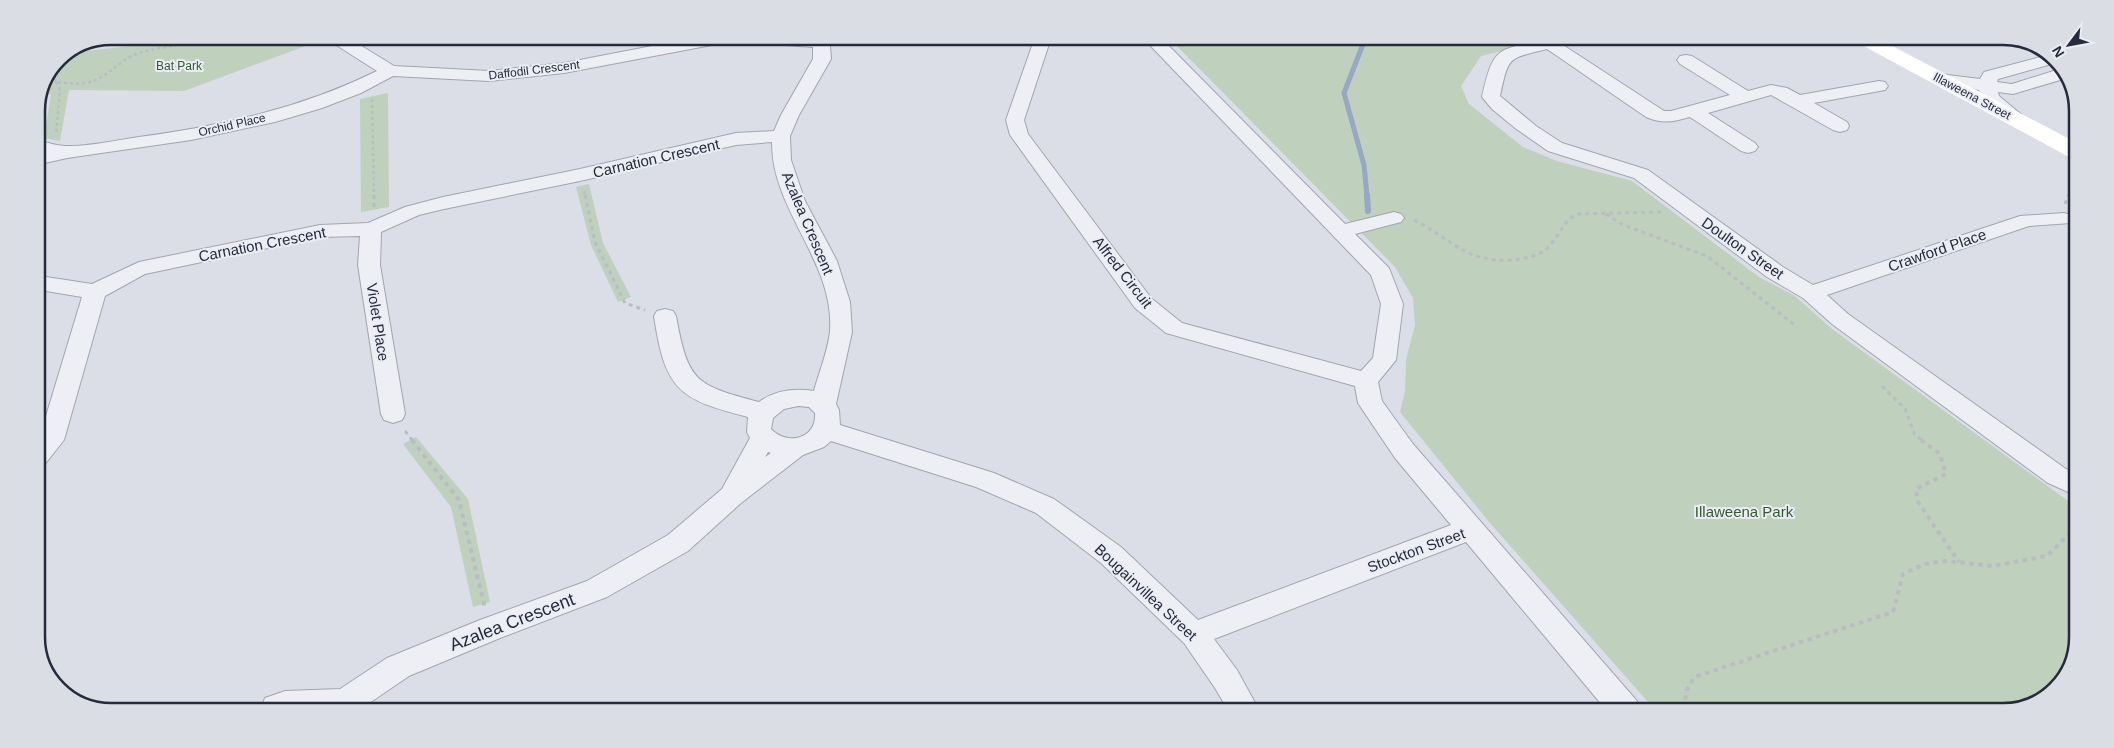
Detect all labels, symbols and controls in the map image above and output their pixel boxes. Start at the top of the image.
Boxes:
north arrow [2044,20,2094,70]
text: N [2049,43,2067,60]
street label: Daffodil Crescent [488,57,581,83]
park label: Bat Park [156,59,203,73]
street label: Illaweena Street [1931,70,2014,123]
street label: Orchid Place [197,110,267,140]
street label: Carnation Crescent [591,135,722,181]
street label: Azalea Crescent [779,169,838,278]
street label: Doulton Street [1699,214,1788,283]
street label: Carnation Crescent [197,223,328,265]
street label: Crawford Place [1886,225,1988,275]
street label: Alfred Circuit [1090,233,1157,312]
street label: Violet Place [363,282,393,362]
park label: Illaweena Park [1695,503,1794,520]
street label: Stockton Street [1365,524,1468,576]
street label: Bougainvillea Street [1091,540,1201,644]
street label: Azalea Crescent [447,589,577,655]

